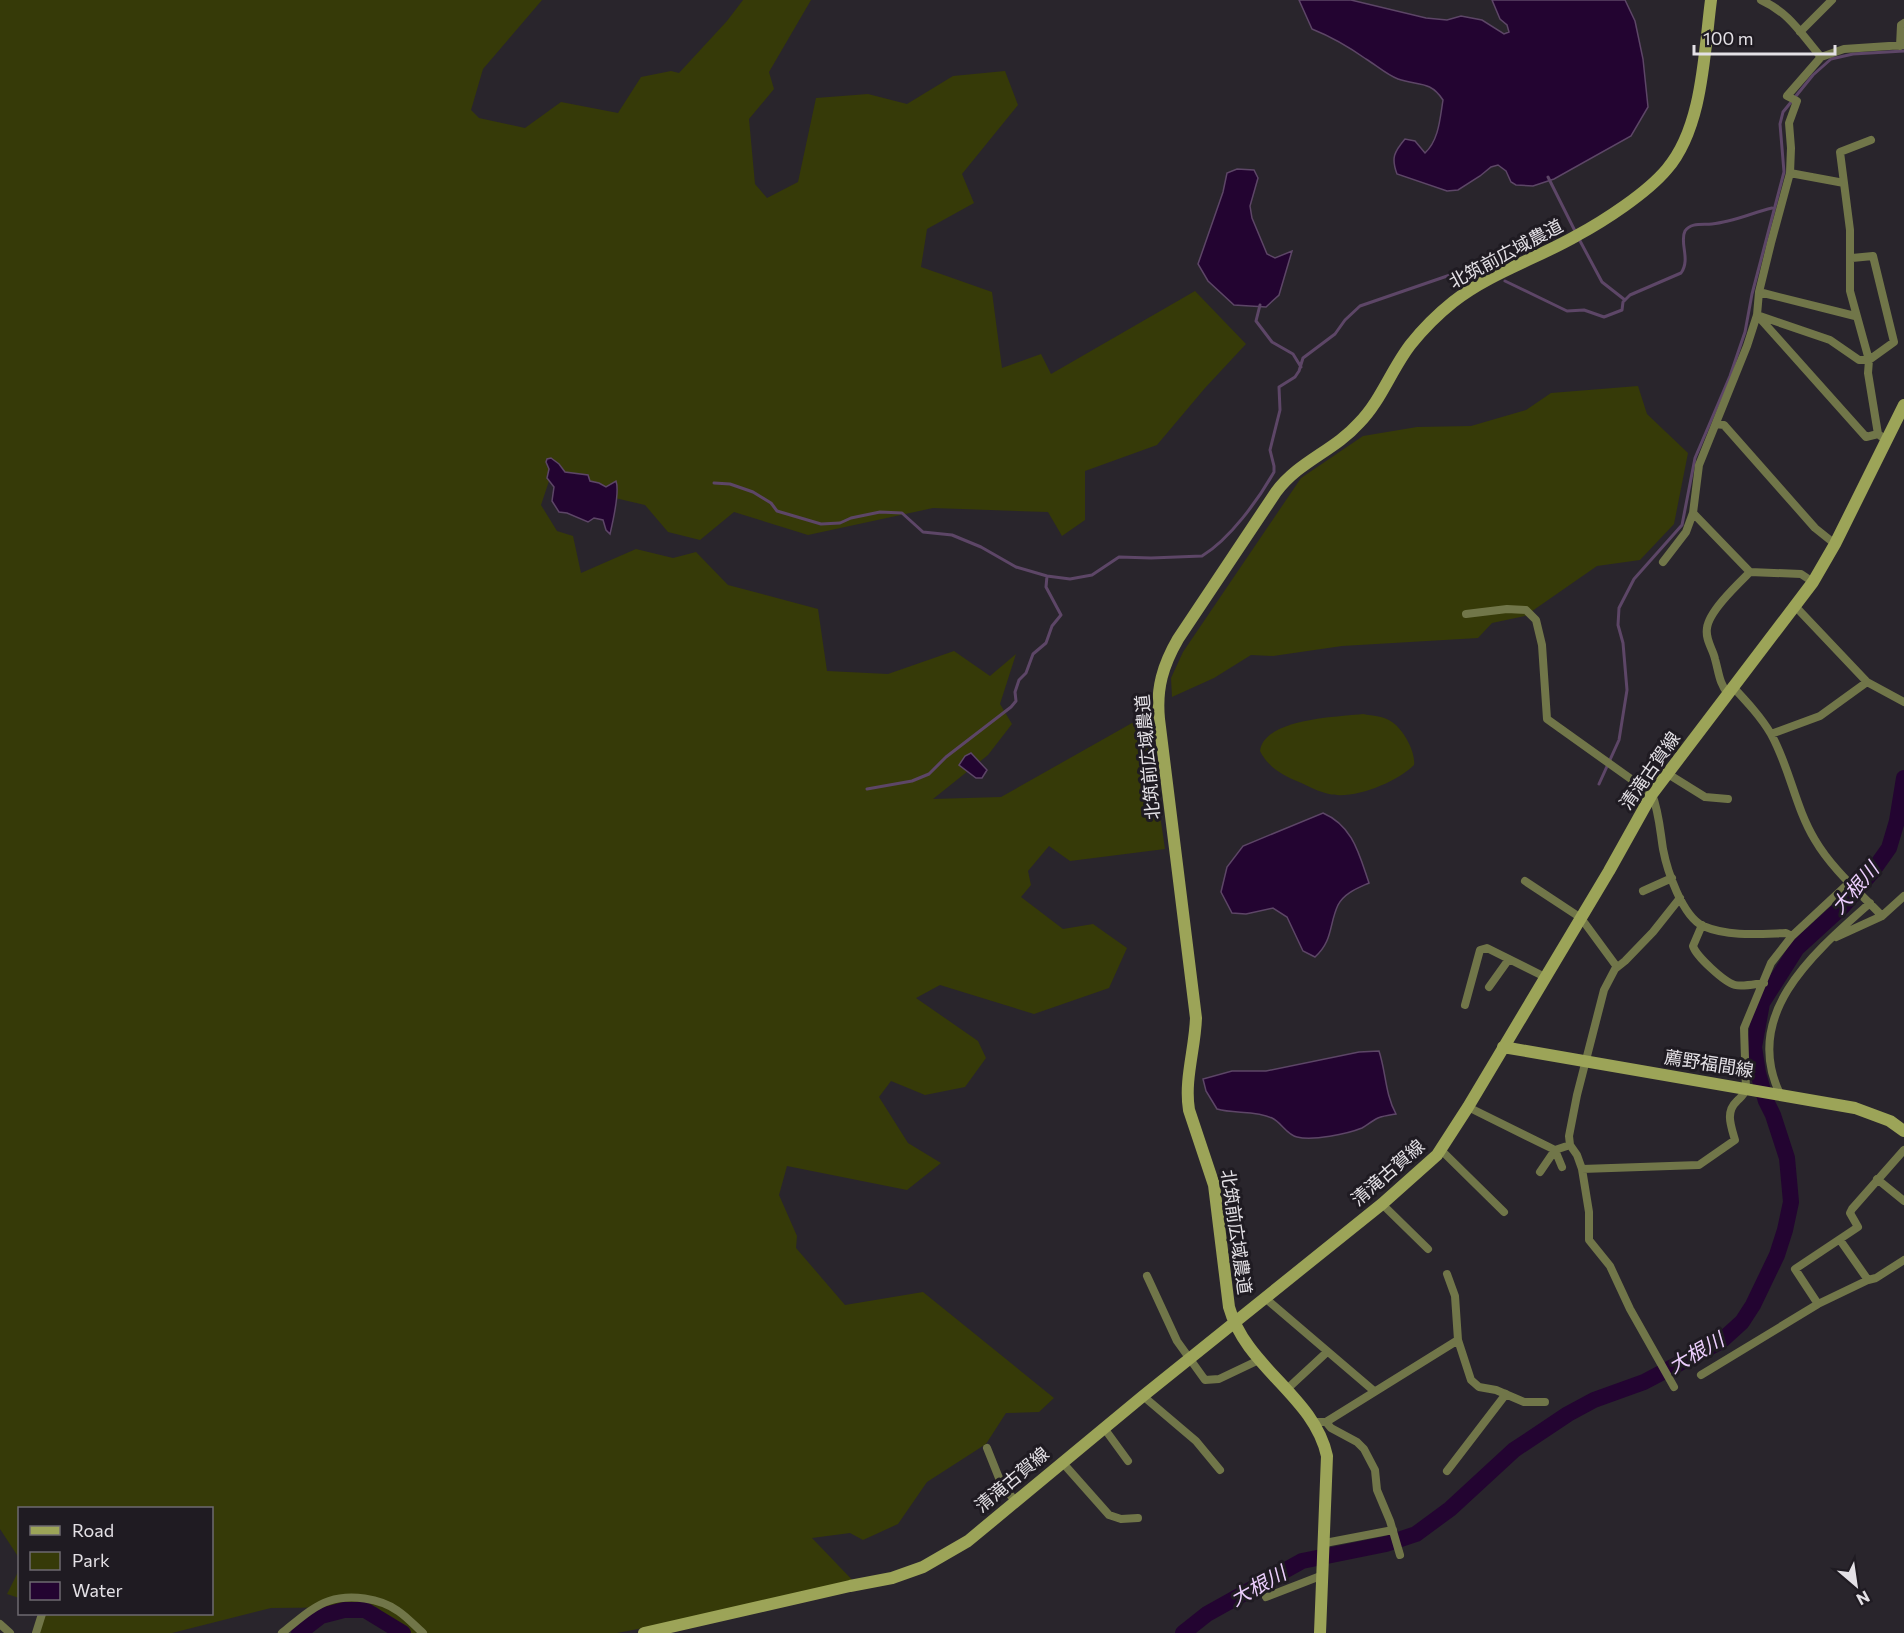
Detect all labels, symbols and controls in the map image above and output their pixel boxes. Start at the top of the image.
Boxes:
scale bar [1694,18,1835,56]
text: 100 m [1703,27,1753,49]
street label: 北筑前広域農道 [1445,214,1566,292]
street label: 北筑前広域農道 [1131,693,1163,821]
street label: 清滝古賀線 [1614,727,1684,814]
water label: 大根川 [1826,855,1884,918]
street label: 薦野福間線 [1663,1045,1755,1081]
street label: 清滝古賀線 [1346,1134,1429,1210]
street label: 北筑前広域農道 [1217,1168,1257,1296]
water label: 大根川 [1664,1326,1729,1378]
street label: 清滝古賀線 [970,1442,1053,1517]
legend [18,1507,213,1615]
text: Road [72,1519,114,1541]
text: Park [72,1549,110,1571]
north arrow [1826,1555,1886,1615]
water label: 大根川 [1225,1559,1291,1610]
text: Water [72,1579,123,1601]
text: N [1854,1587,1873,1610]

